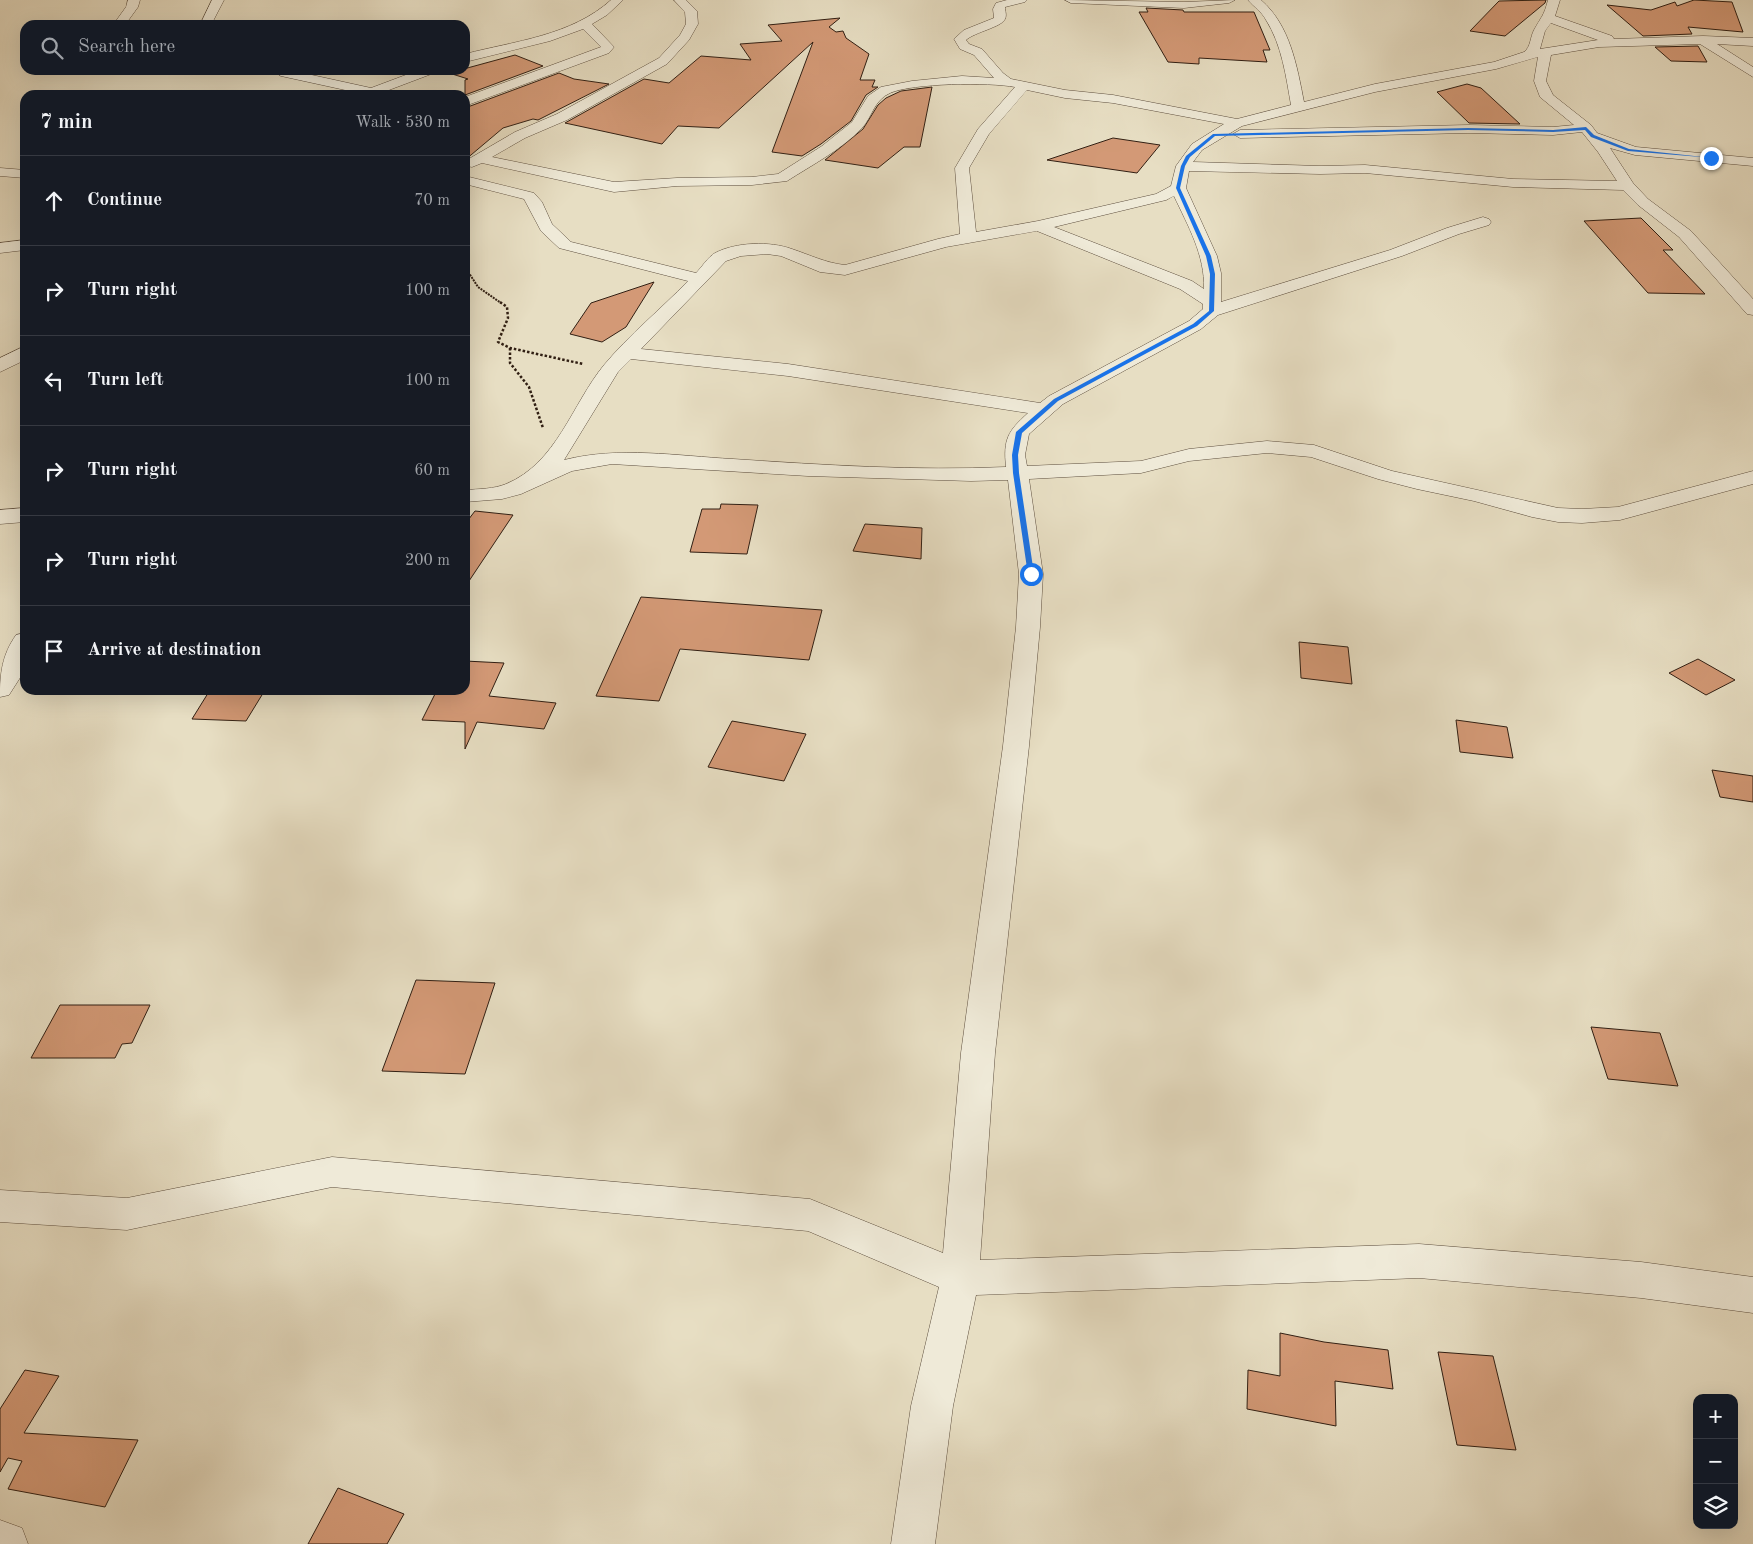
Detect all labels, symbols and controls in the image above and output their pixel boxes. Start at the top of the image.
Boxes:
search box [20,20,470,75]
icon: search [38,34,66,62]
text: Search here [78,38,175,57]
text: 7 min [40,112,93,133]
text: Walk · 530 m [355,115,450,131]
route end [1700,147,1723,170]
icon: ahead [40,187,68,215]
text: Continue [87,191,162,210]
text: 70 m [414,193,450,209]
icon: right [40,277,68,305]
text: Turn right [87,281,177,300]
text: 100 m [405,283,450,299]
icon: left [40,367,68,395]
text: Turn left [87,371,164,390]
text: 100 m [405,373,450,389]
icon: right [40,457,68,485]
text: Turn right [87,461,177,480]
text: 60 m [414,463,450,479]
icon: right [40,547,68,575]
text: Turn right [87,551,177,570]
text: 200 m [405,553,450,569]
route start [1020,563,1043,586]
icon: arrive [40,637,68,665]
text: Arrive at destination [87,641,261,660]
map controls [1693,1394,1738,1529]
button: + [1693,1394,1738,1439]
button: − [1693,1439,1738,1484]
button: layers [1693,1484,1738,1529]

